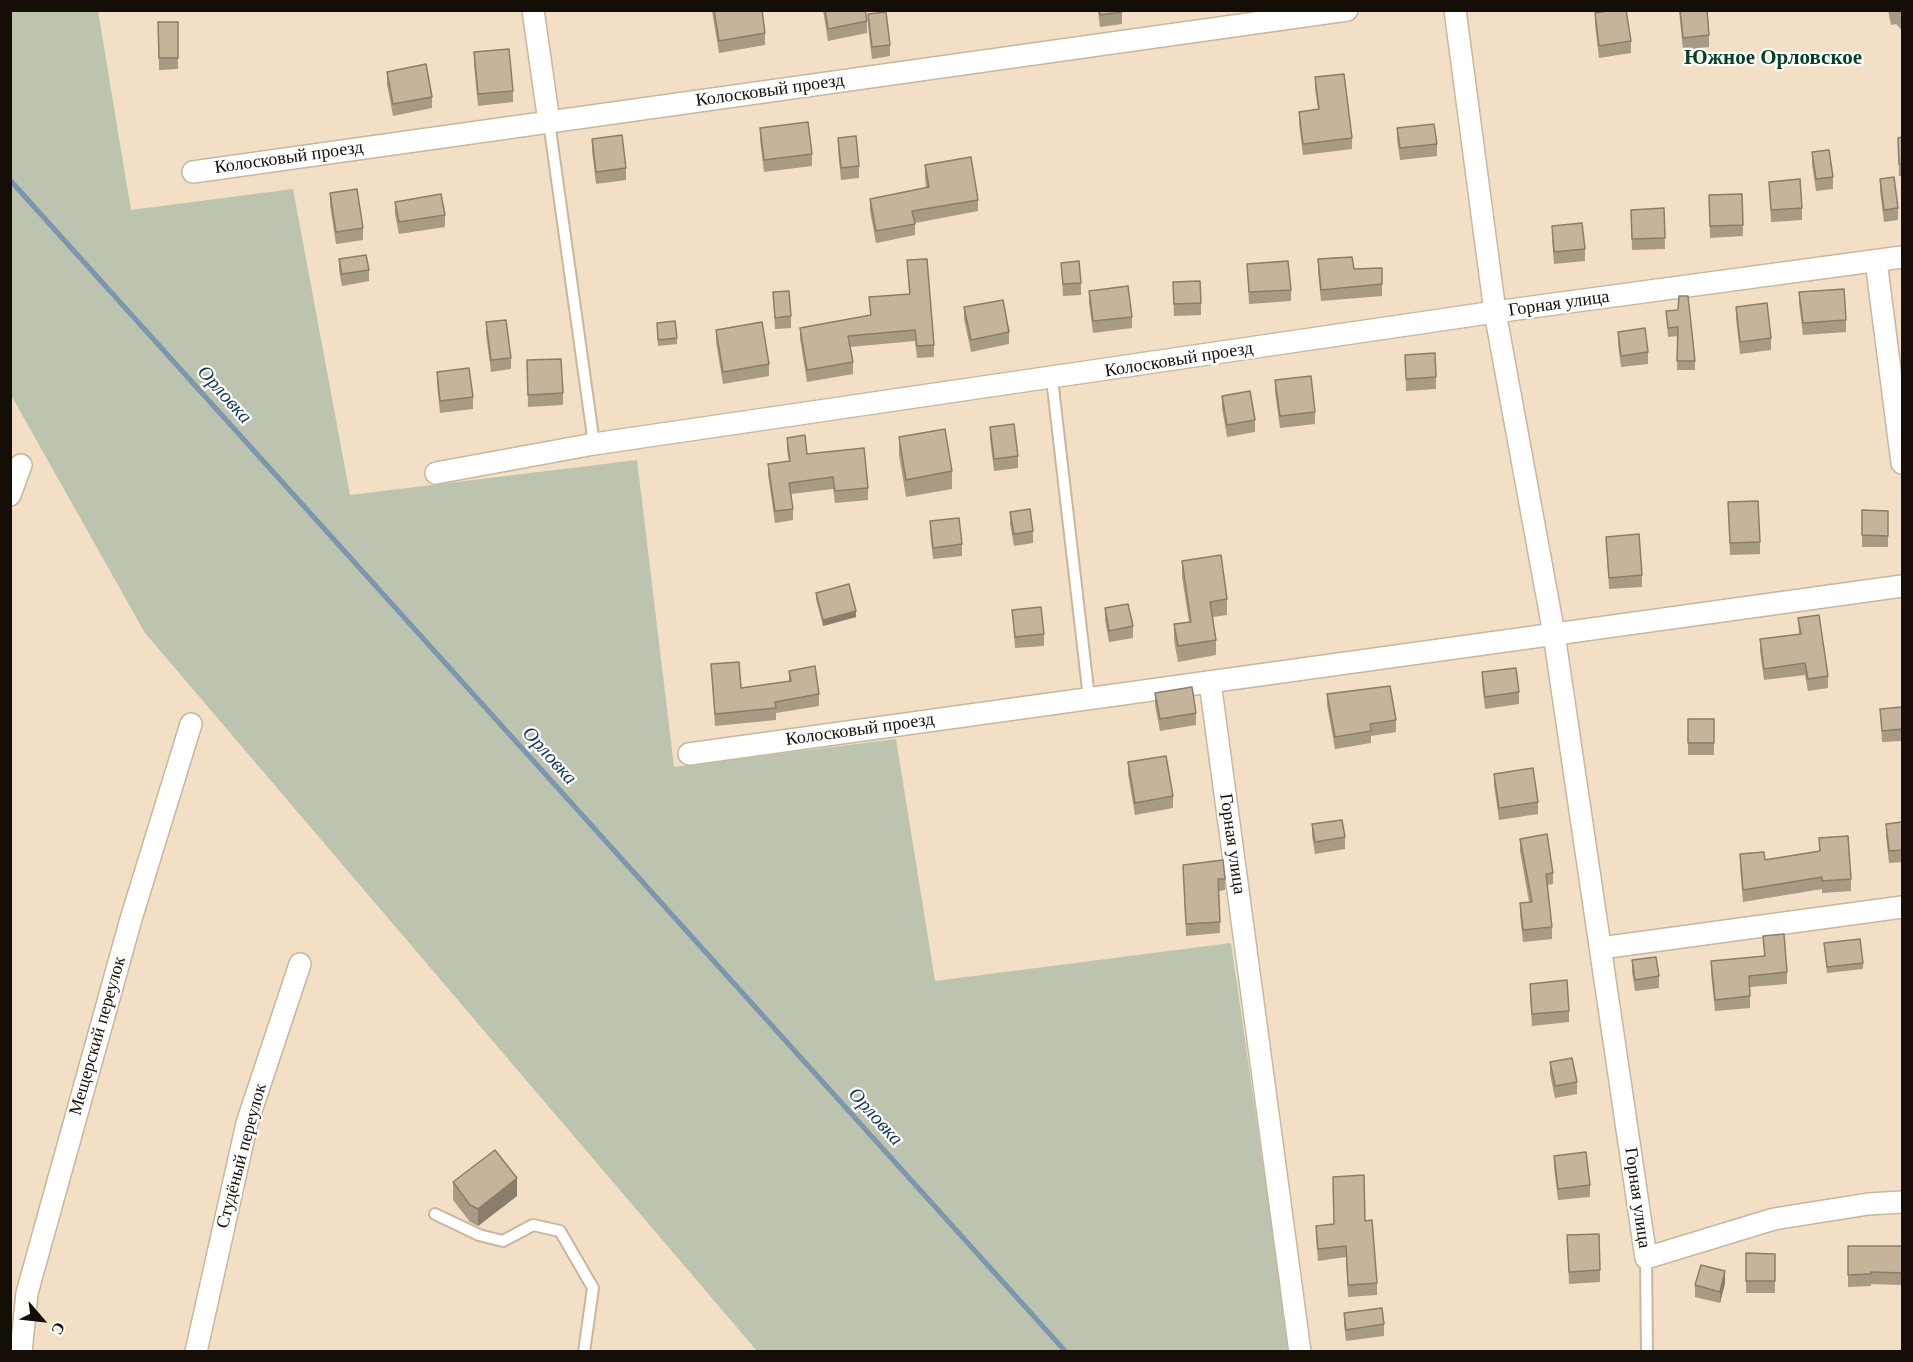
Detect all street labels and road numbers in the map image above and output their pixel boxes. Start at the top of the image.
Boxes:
street label: Колосковый проезд [694,70,846,112]
street label: Колосковый проезд [213,137,365,179]
street label: Горная улица [1507,286,1611,322]
street label: Колосковый проезд [1103,338,1255,382]
street label: Колосковый проезд [784,709,936,751]
street label: Горная улица [1214,792,1250,896]
street label: Мещерский переулок [65,954,131,1118]
street label: Студёный переулок [212,1081,272,1231]
street label: Горная улица [1619,1146,1655,1250]

